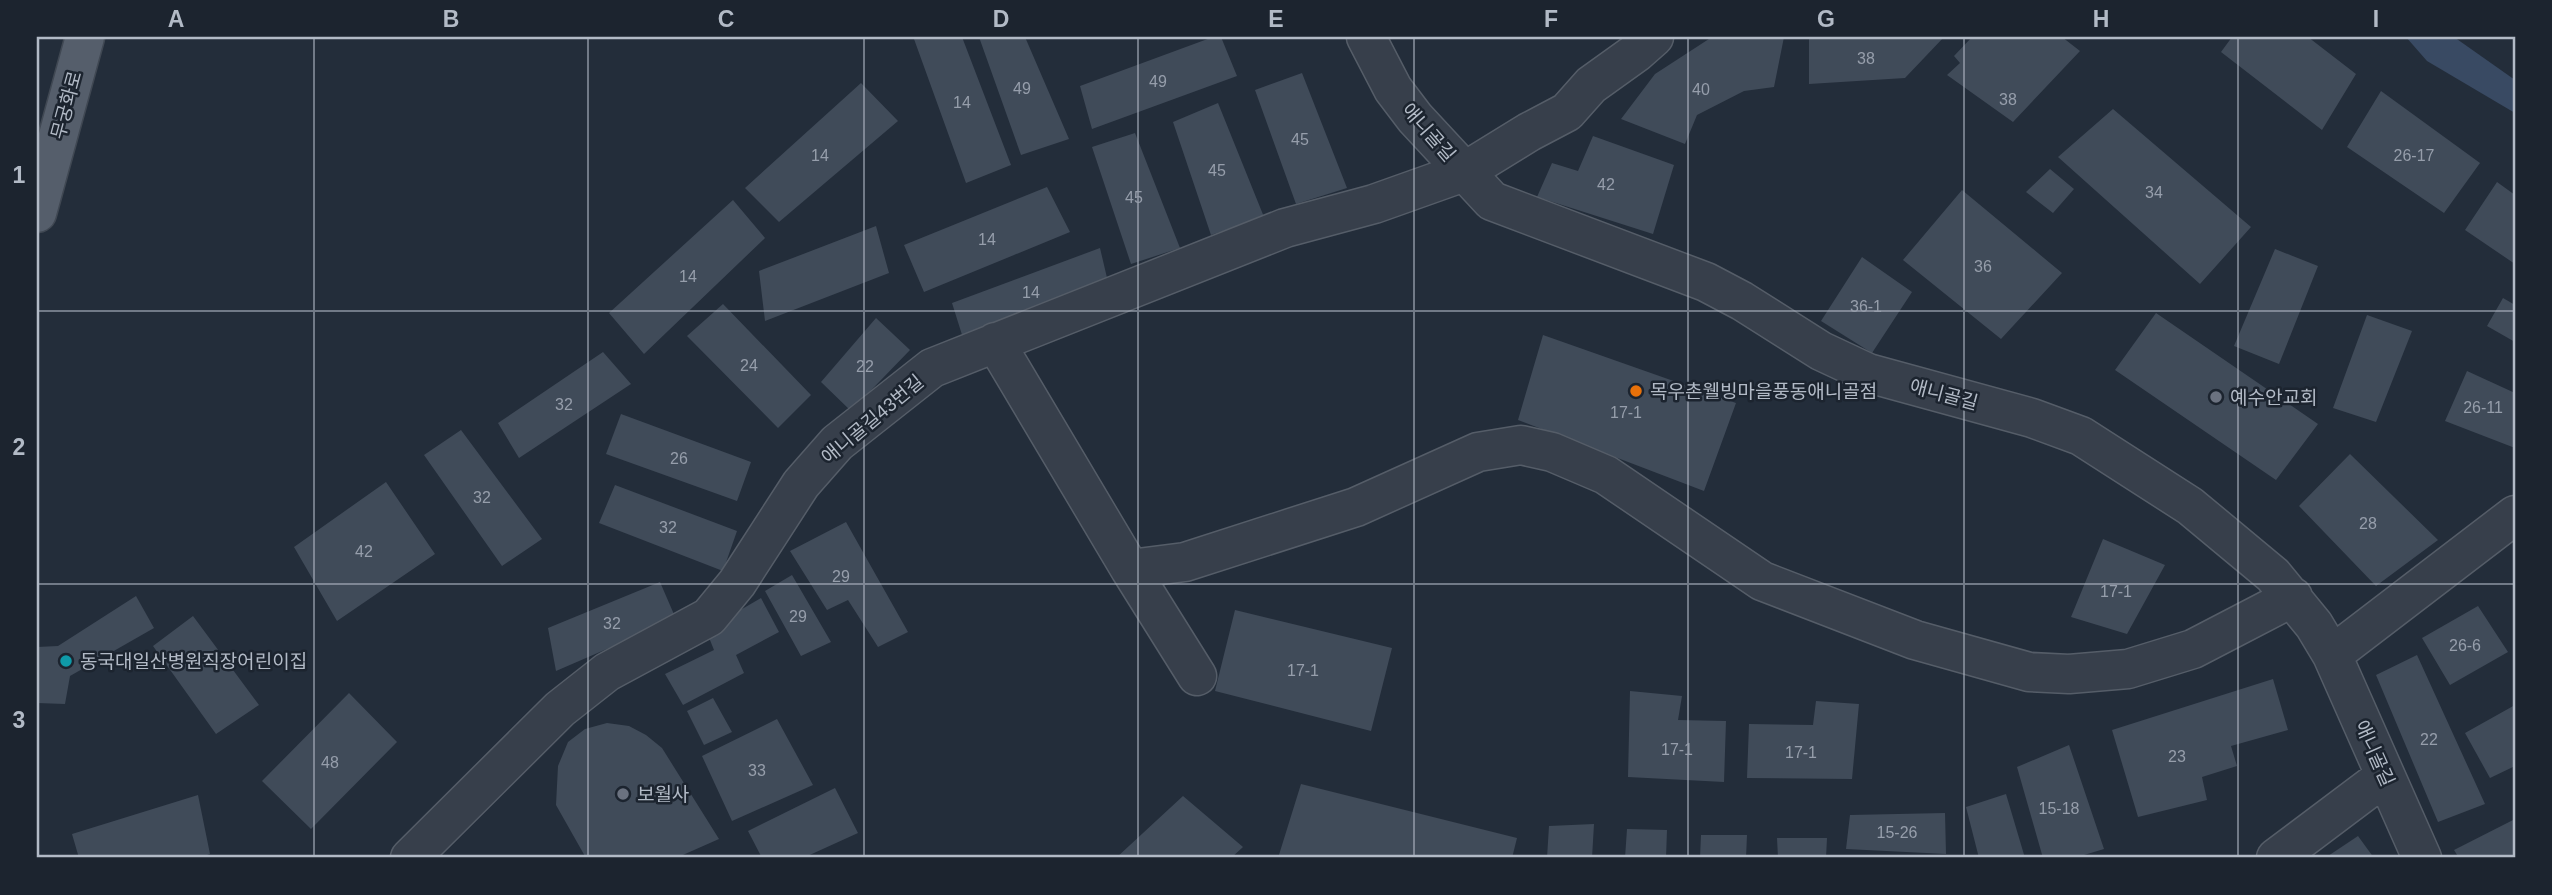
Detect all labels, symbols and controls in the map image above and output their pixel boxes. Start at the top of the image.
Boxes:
text: A [168,6,184,32]
text: B [443,6,459,32]
text: C [718,6,734,32]
text: D [993,6,1009,32]
text: E [1268,6,1284,32]
text: F [1544,6,1558,32]
text: G [1817,6,1835,32]
text: H [2093,6,2109,32]
text: I [2373,6,2379,32]
house number: 38 [1857,50,1875,67]
street label: 무궁화로 [47,69,86,142]
house number: 49 [1149,73,1167,90]
house number: 49 [1013,80,1031,97]
house number: 40 [1692,81,1710,98]
house number: 38 [1999,91,2017,108]
house number: 14 [953,94,971,111]
street label: 애니골길 [1398,99,1459,166]
house number: 45 [1291,131,1309,148]
house number: 14 [811,147,829,164]
house number: 26-17 [2394,147,2435,164]
text: 1 [13,162,26,188]
house number: 45 [1208,162,1226,179]
house number: 42 [1597,176,1615,193]
house number: 34 [2145,184,2163,201]
house number: 45 [1125,189,1143,206]
house number: 14 [978,231,996,248]
house number: 36 [1974,258,1992,275]
house number: 14 [679,268,697,285]
house number: 14 [1022,284,1040,301]
house number: 36-1 [1850,298,1882,315]
house number: 24 [740,357,758,374]
house number: 22 [856,358,874,375]
street label: 애니골길43번길 [817,371,927,468]
street label: 애니골길 [1907,375,1980,414]
place label: 목우촌웰빙마을풍동애니골점 [1650,381,1877,402]
marker: 목우촌웰빙마을풍동애니골점 [1628,383,1644,399]
place label: 예수안교회 [2230,387,2317,408]
marker: 예수안교회 [2208,389,2224,405]
house number: 32 [555,396,573,413]
house number: 26-11 [2463,399,2503,416]
house number: 17-1 [1610,404,1642,421]
text: 2 [13,434,25,460]
house number: 26 [670,450,688,467]
house number: 32 [473,489,491,506]
house number: 28 [2359,515,2377,532]
house number: 32 [659,519,677,536]
house number: 42 [355,543,373,560]
house number: 29 [832,568,850,585]
house number: 17-1 [2100,583,2132,600]
house number: 29 [789,608,807,625]
house number: 32 [603,615,621,632]
house number: 26-6 [2449,637,2481,654]
place label: 동국대일산병원직장어린이집 [80,651,307,672]
marker: 동국대일산병원직장어린이집 [58,653,74,669]
house number: 17-1 [1287,662,1319,679]
text: 3 [13,707,25,733]
street label: 애니골길 [2351,717,2398,789]
house number: 22 [2420,731,2438,748]
house number: 17-1 [1661,741,1693,758]
house number: 17-1 [1785,744,1817,761]
house number: 23 [2168,748,2186,765]
house number: 48 [321,754,339,771]
house number: 33 [748,762,766,779]
place label: 보월사 [637,784,689,805]
marker: 보월사 [615,786,631,802]
house number: 15-18 [2039,800,2080,817]
house number: 15-26 [1877,824,1918,841]

